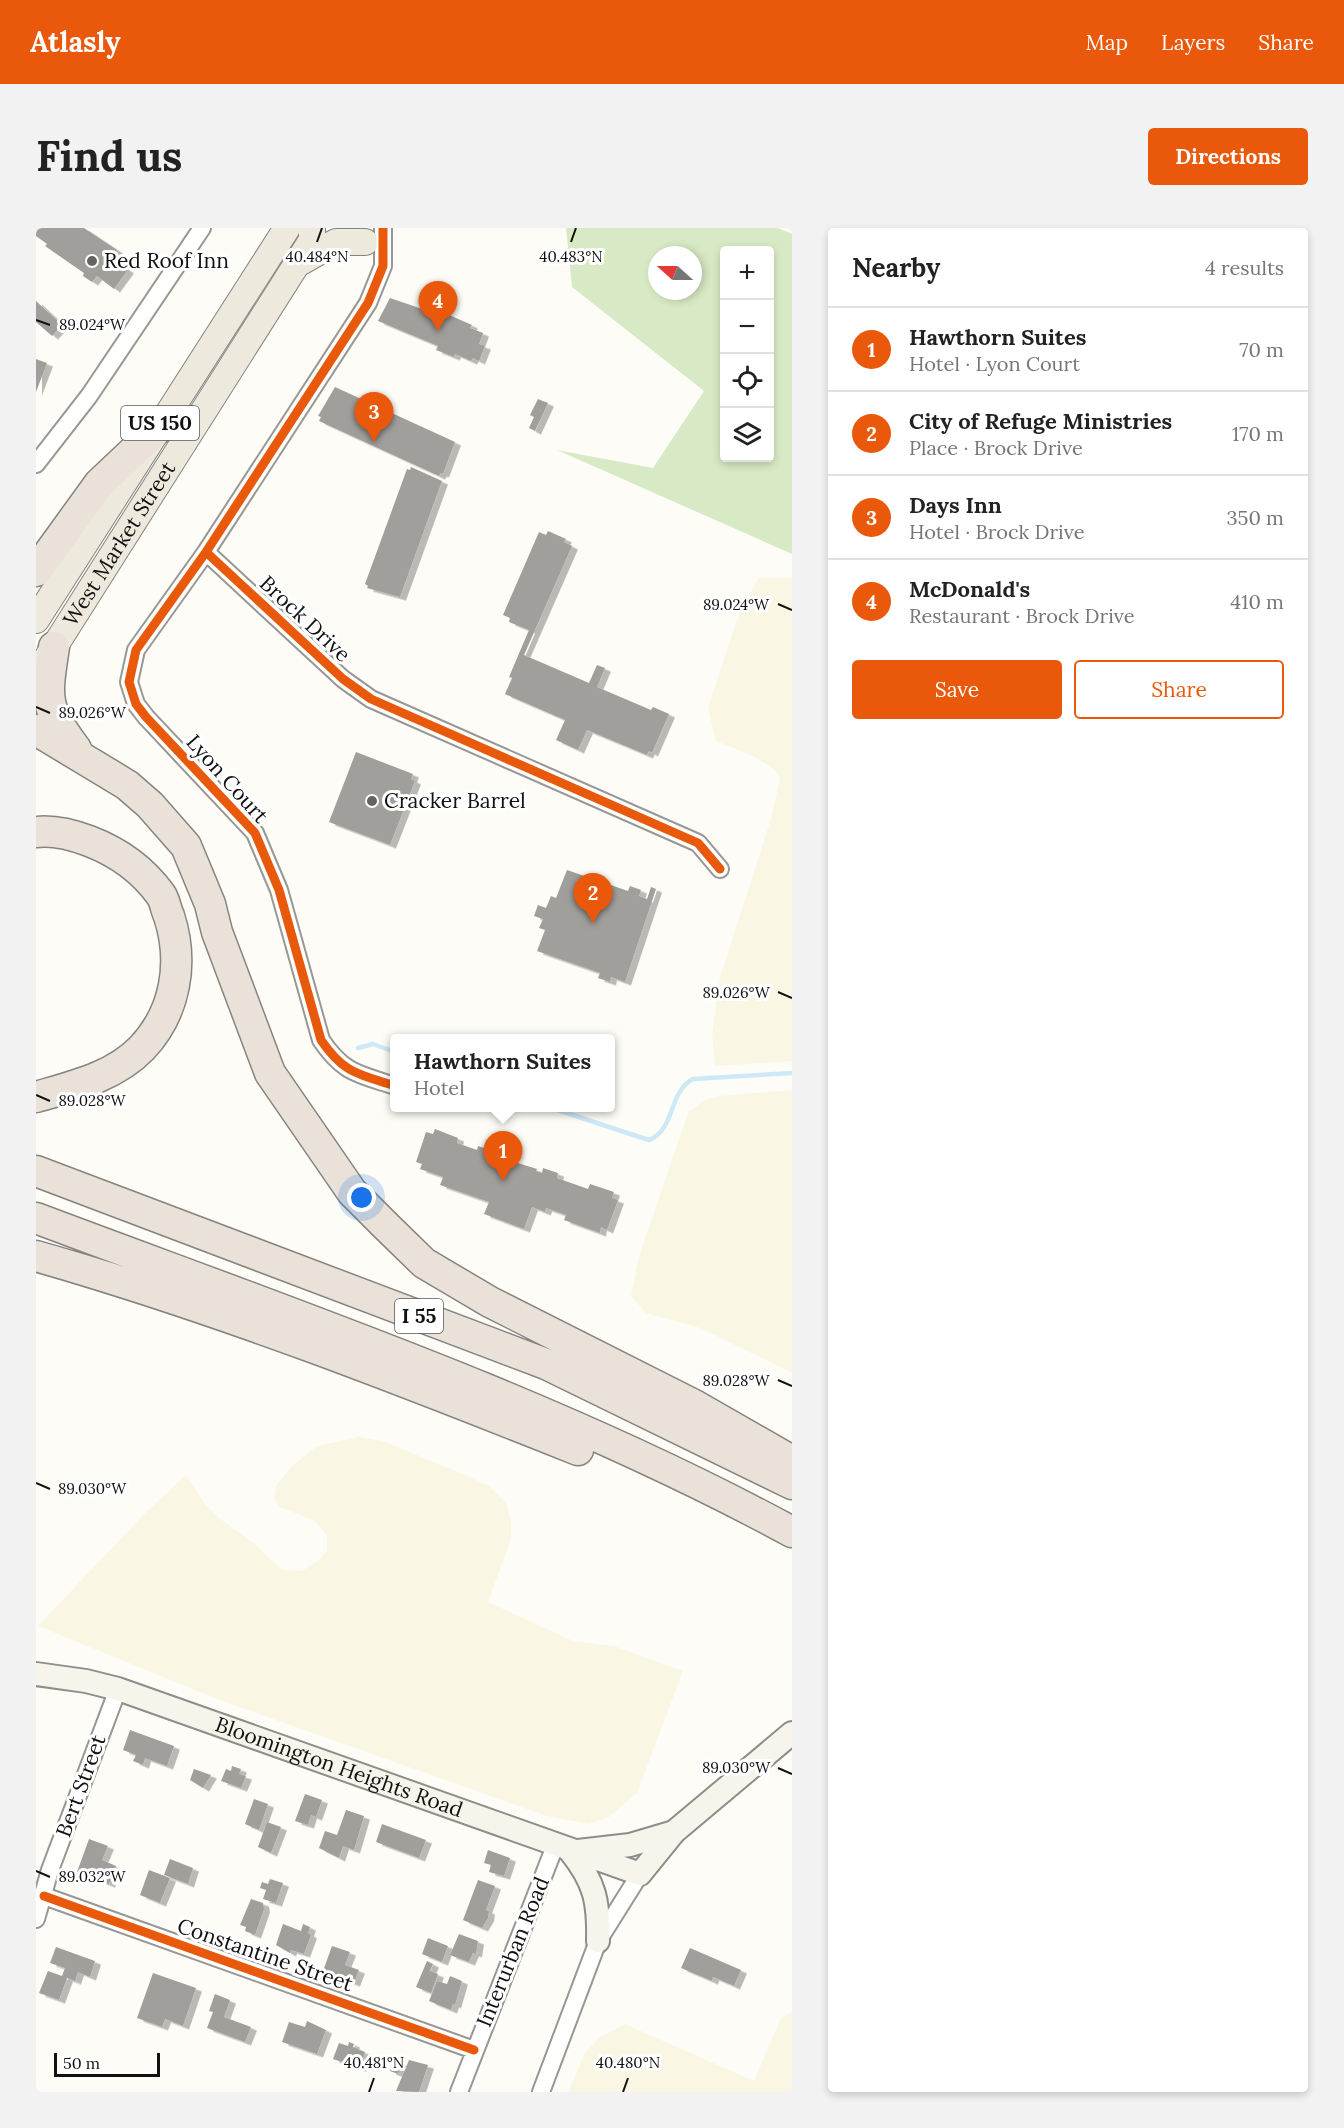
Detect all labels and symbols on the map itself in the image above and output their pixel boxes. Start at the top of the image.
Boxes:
north arrow [648,246,702,300]
place label: Red Roof Inn [104,247,229,274]
text: 40.484°N [286,247,348,266]
text: 40.483°N [539,247,603,266]
marker: Red Roof Inn [85,254,99,268]
pin: 4 [418,282,458,331]
text: 89.024°W [59,315,126,334]
pin: 3 [354,392,394,442]
road number: US 150 [121,406,199,440]
street label: West Market Street [57,456,182,631]
street label: Brock Drive [254,570,356,668]
text: 89.024°W [703,595,770,614]
text: 89.026°W [58,703,127,722]
street label: Lyon Court [181,729,275,829]
place label: Cracker Barrel [384,787,526,814]
marker: Cracker Barrel [365,794,379,808]
pin: 2 [574,874,612,923]
text: 89.026°W [702,983,771,1002]
text: 89.028°W [59,1091,127,1110]
pin: 1 [484,1132,522,1181]
your location [347,1183,376,1212]
road number: I 55 [395,1299,443,1333]
text: 89.028°W [703,1371,771,1390]
text: 89.030°W [58,1479,127,1498]
street label: Bloomington Heights Road [212,1711,467,1823]
street label: Bert Street [50,1730,112,1841]
text: 89.030°W [702,1758,771,1777]
text: 89.032°W [59,1867,127,1886]
street label: Interurban Road [470,1873,555,2031]
street label: Constantine Street [174,1912,357,1998]
scale bar [54,2050,160,2078]
text: 40.481°N [344,2053,404,2072]
text: 40.480°N [596,2053,660,2072]

